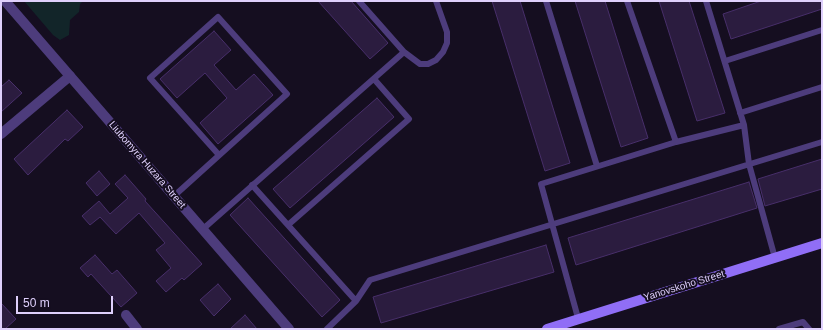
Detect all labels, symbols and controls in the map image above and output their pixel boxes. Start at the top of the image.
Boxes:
street label: Liubomyra Huzara Street [106,119,188,211]
street label: Yanovskoho Street [642,268,726,304]
scale bar [18,288,115,314]
text: 50 m [23,296,50,310]

